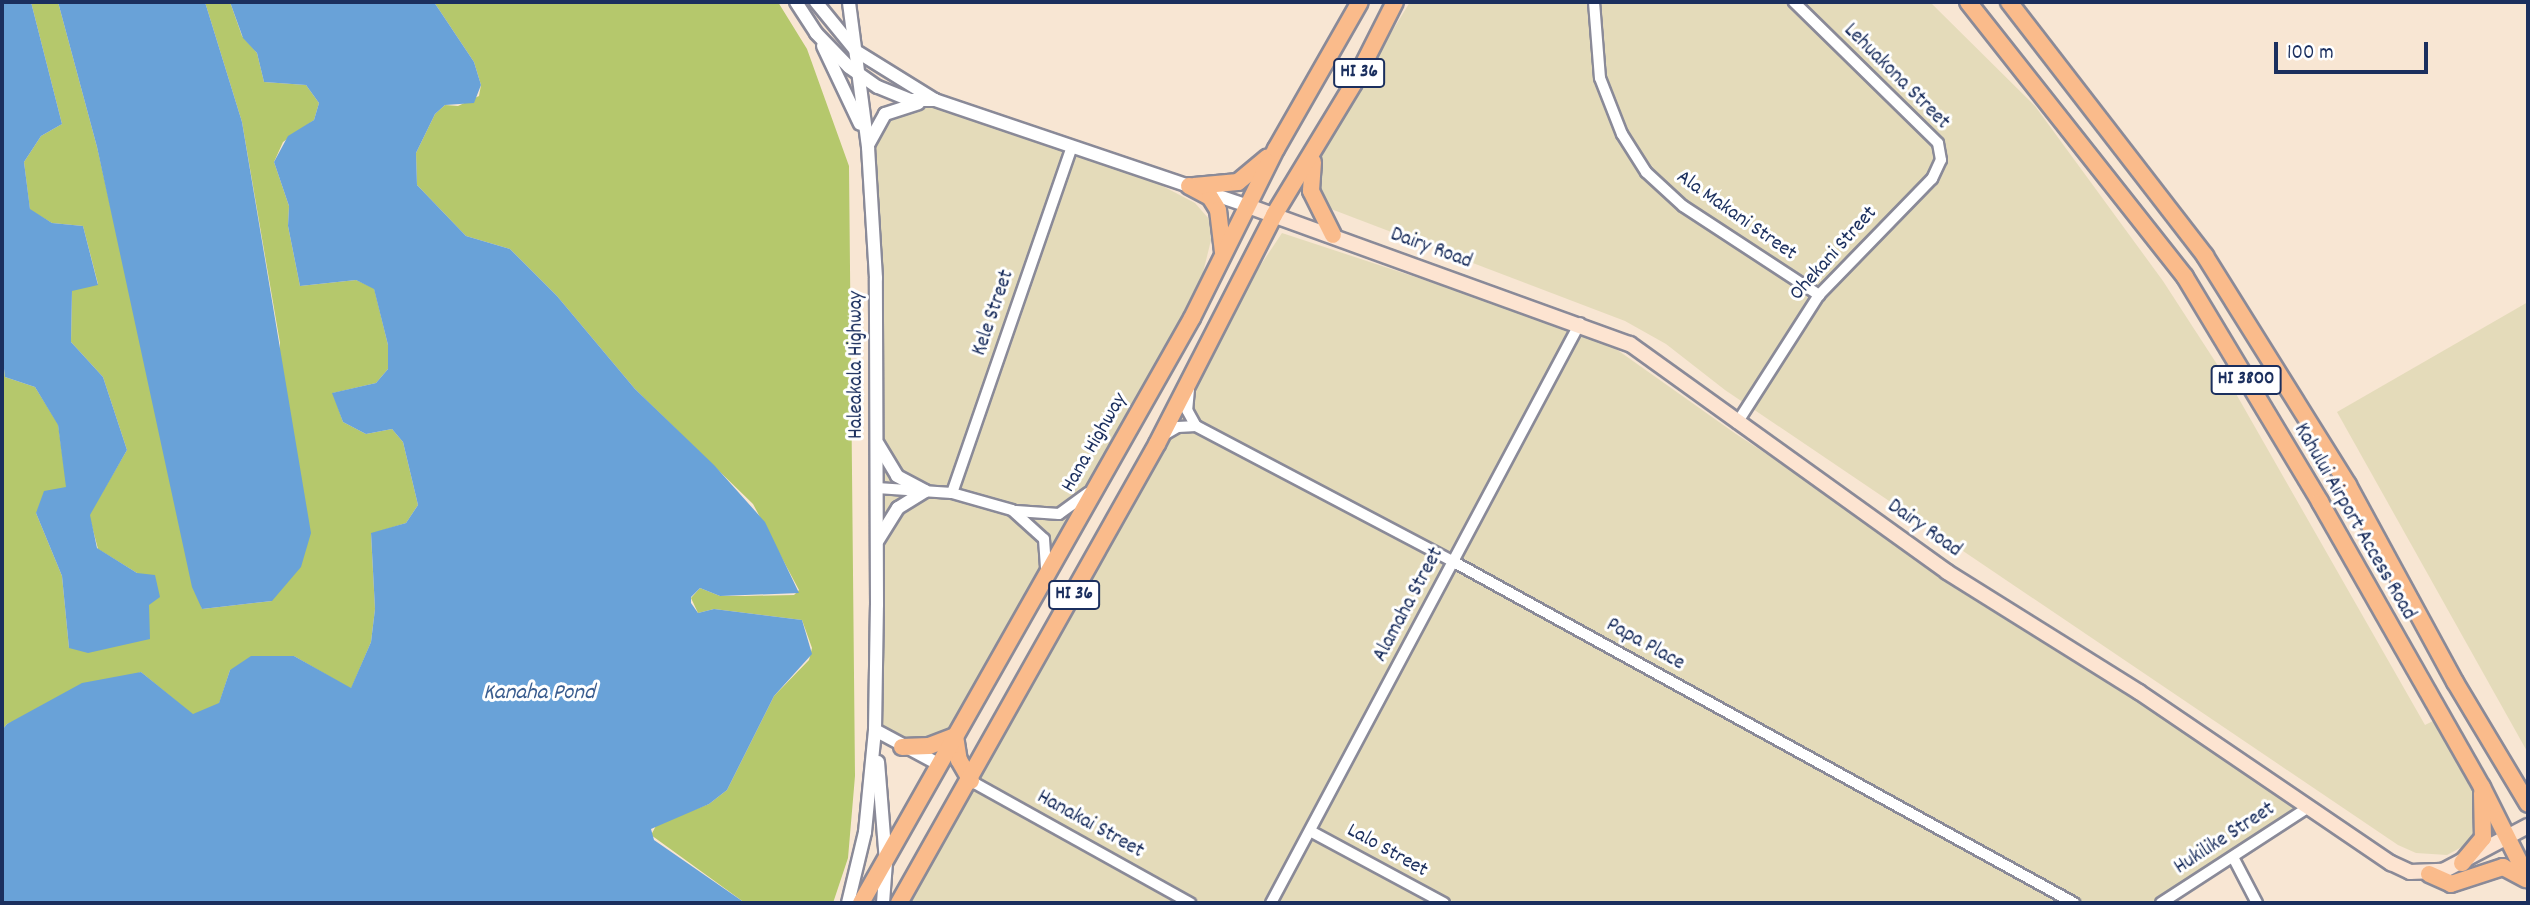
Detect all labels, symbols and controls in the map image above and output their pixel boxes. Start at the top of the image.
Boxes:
street label: Lehuakona Street [1838,19,1954,135]
scale bar [2278,28,2432,72]
text: 100 m [2287,39,2334,69]
road number: HI 36 [1333,58,1385,88]
street label: Ala Makani Street [1671,165,1801,267]
street label: Ohekani Street [1785,201,1883,307]
street label: Dairy Road [1387,223,1475,275]
street label: Kele Street [968,267,1020,359]
street label: Haleakala Highway [844,291,870,439]
road number: HI 3800 [2209,364,2283,396]
street label: Hana Highway [1057,389,1133,497]
street label: Kahului Airport Access Road [2287,419,2421,625]
street label: Dairy Road [1882,494,1966,564]
street label: Alamaha Street [1368,544,1450,666]
road number: HI 36 [1048,580,1100,610]
street label: Papa Place [1601,613,1689,677]
water label: Kanaha Pond [483,680,595,708]
street label: Hanakai Street [1032,785,1148,865]
street label: Hukilike Street [2170,797,2280,881]
street label: Lalo Street [1342,818,1432,884]

